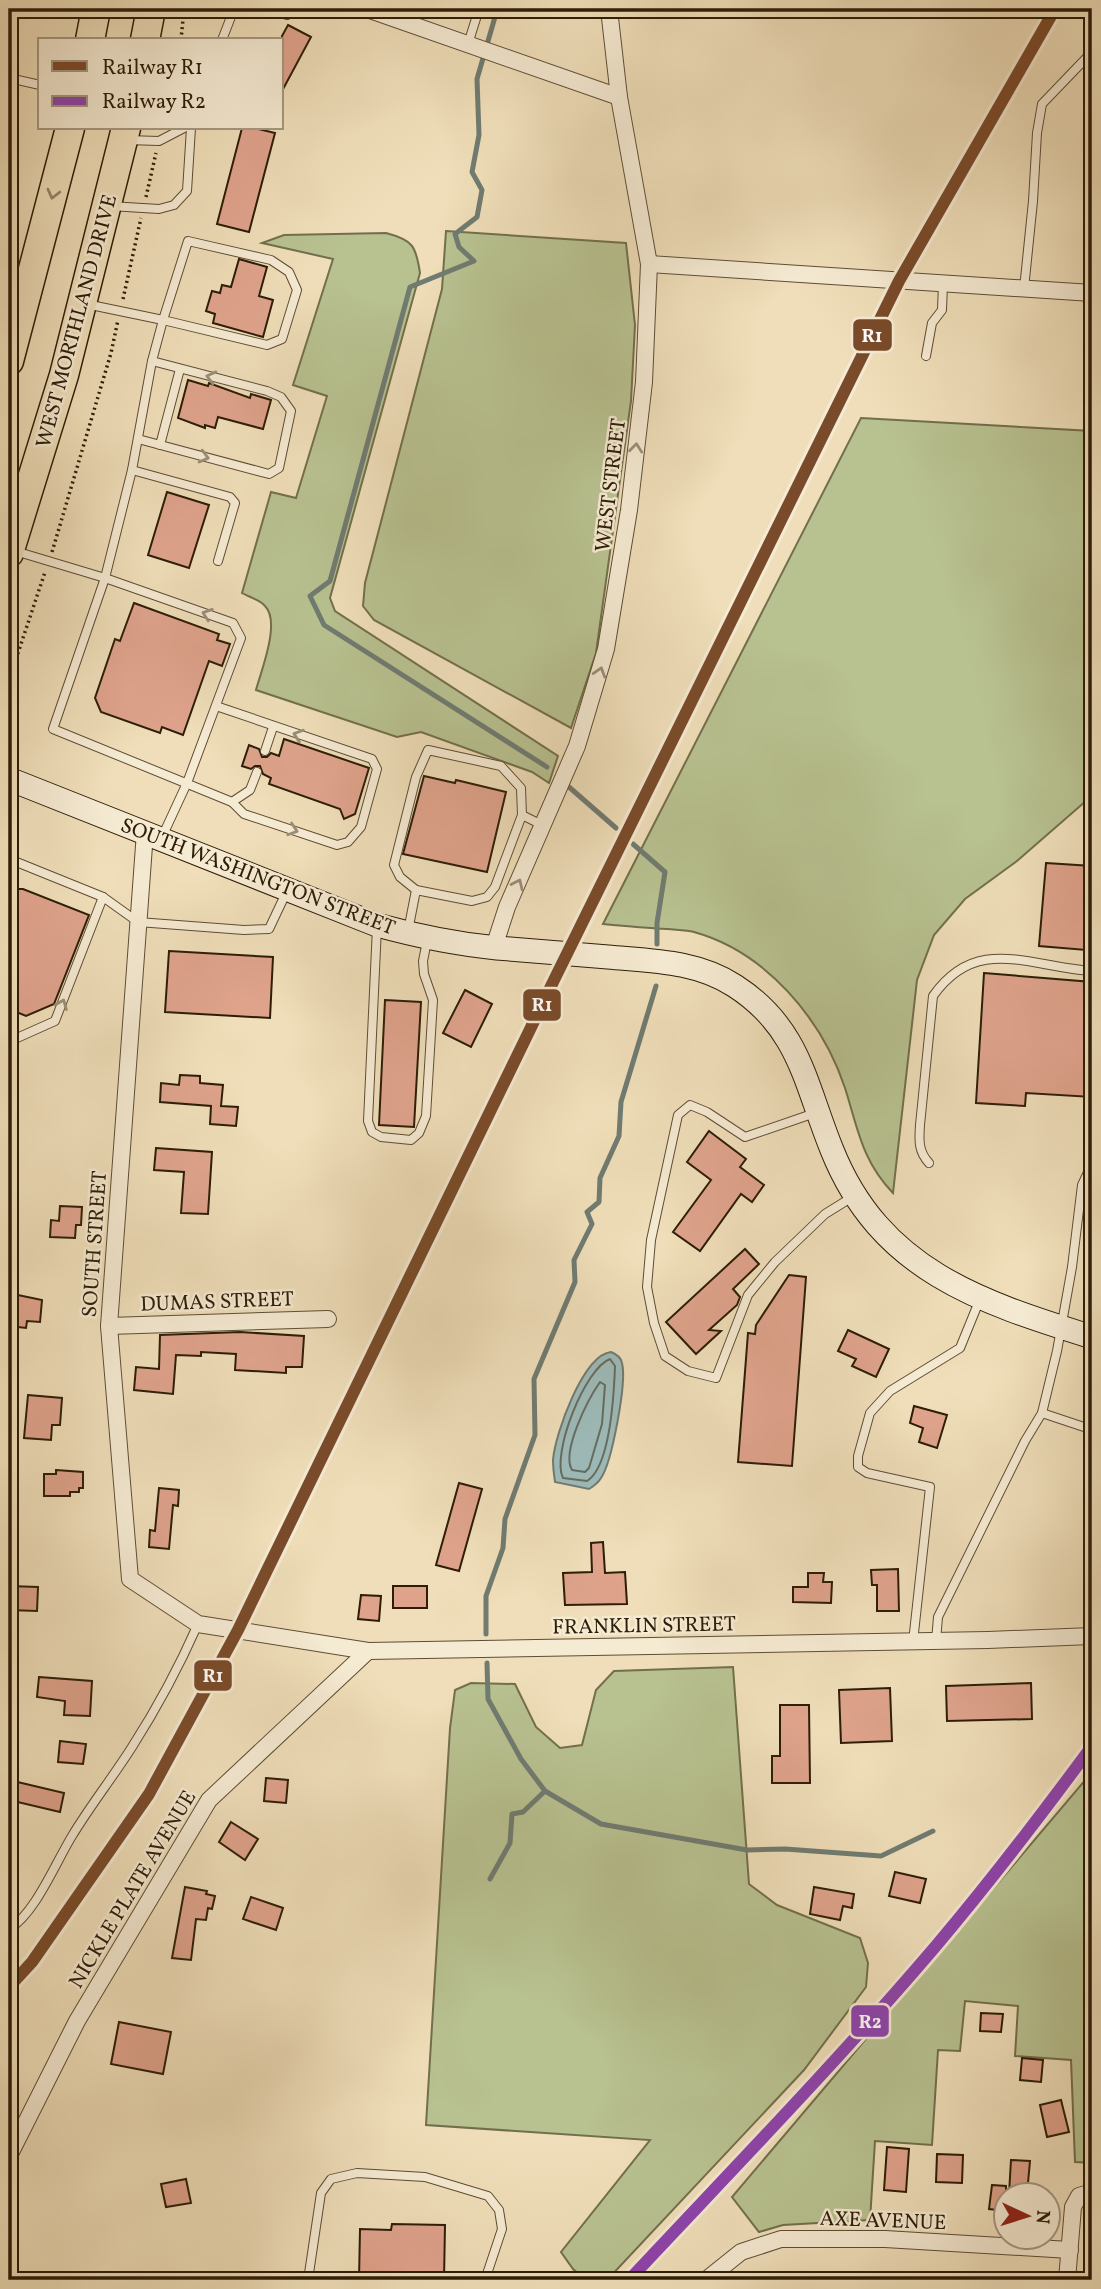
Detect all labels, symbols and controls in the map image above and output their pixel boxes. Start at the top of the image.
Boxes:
legend [38,38,284,130]
text: Railway R1 [102,54,203,83]
text: Railway R2 [102,88,206,117]
one-way arrow [47,188,61,200]
street label: WEST MORTHLAND DRIVE [30,191,125,451]
line badge: R1 [852,318,893,352]
text: R1 [862,324,882,350]
one-way arrow [206,370,218,385]
street label: WEST STREET [589,417,634,554]
one-way arrow [629,442,644,453]
one-way arrow [198,449,210,463]
one-way arrow [202,608,214,622]
one-way arrow [591,666,606,678]
one-way arrow [292,729,305,743]
street label: SOUTH WASHINGTON STREET [116,812,399,943]
one-way arrow [286,822,298,836]
one-way arrow [509,878,523,891]
line badge: R1 [522,988,562,1022]
text: R1 [532,993,552,1019]
one-way arrow [53,998,67,1010]
street label: SOUTH STREET [76,1170,115,1318]
street label: DUMAS STREET [140,1285,294,1320]
street label: FRANKLIN STREET [552,1610,736,1643]
line badge: R1 [193,1659,233,1692]
text: R1 [203,1664,223,1690]
street label: NICKLE PLATE AVENUE [63,1785,204,1994]
line badge: R2 [850,2004,890,2038]
text: R2 [858,2010,882,2036]
north arrow [992,2180,1062,2250]
street label: AXE AVENUE [819,2205,947,2238]
text: N [1028,2209,1055,2225]

